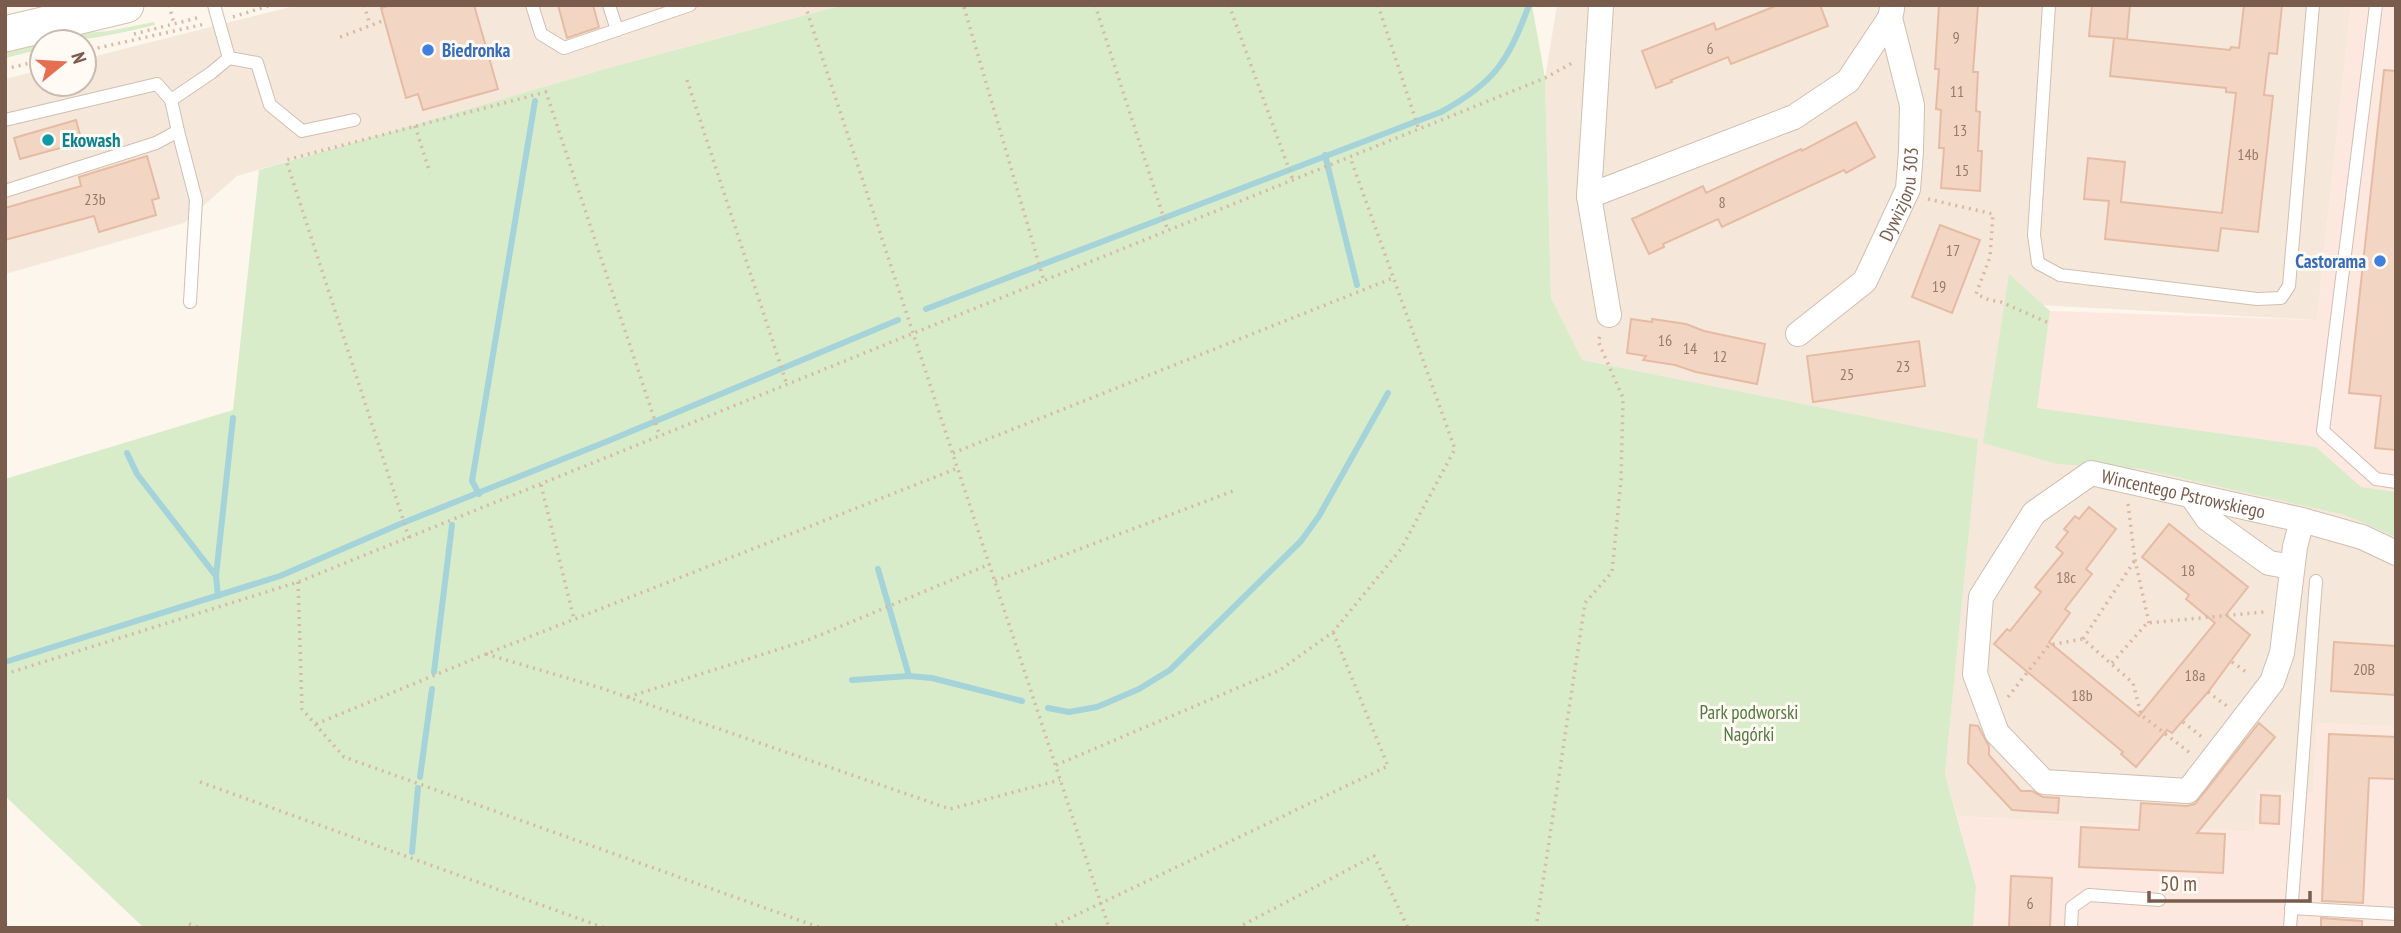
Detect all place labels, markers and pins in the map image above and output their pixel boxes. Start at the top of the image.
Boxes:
place label: Biedronka [442,38,511,62]
marker: Biedronka [420,42,436,58]
place label: Ekowash [62,128,120,152]
marker: Ekowash [40,132,56,148]
place label: Castorama [2295,249,2366,273]
marker: Castorama [2372,253,2388,269]

